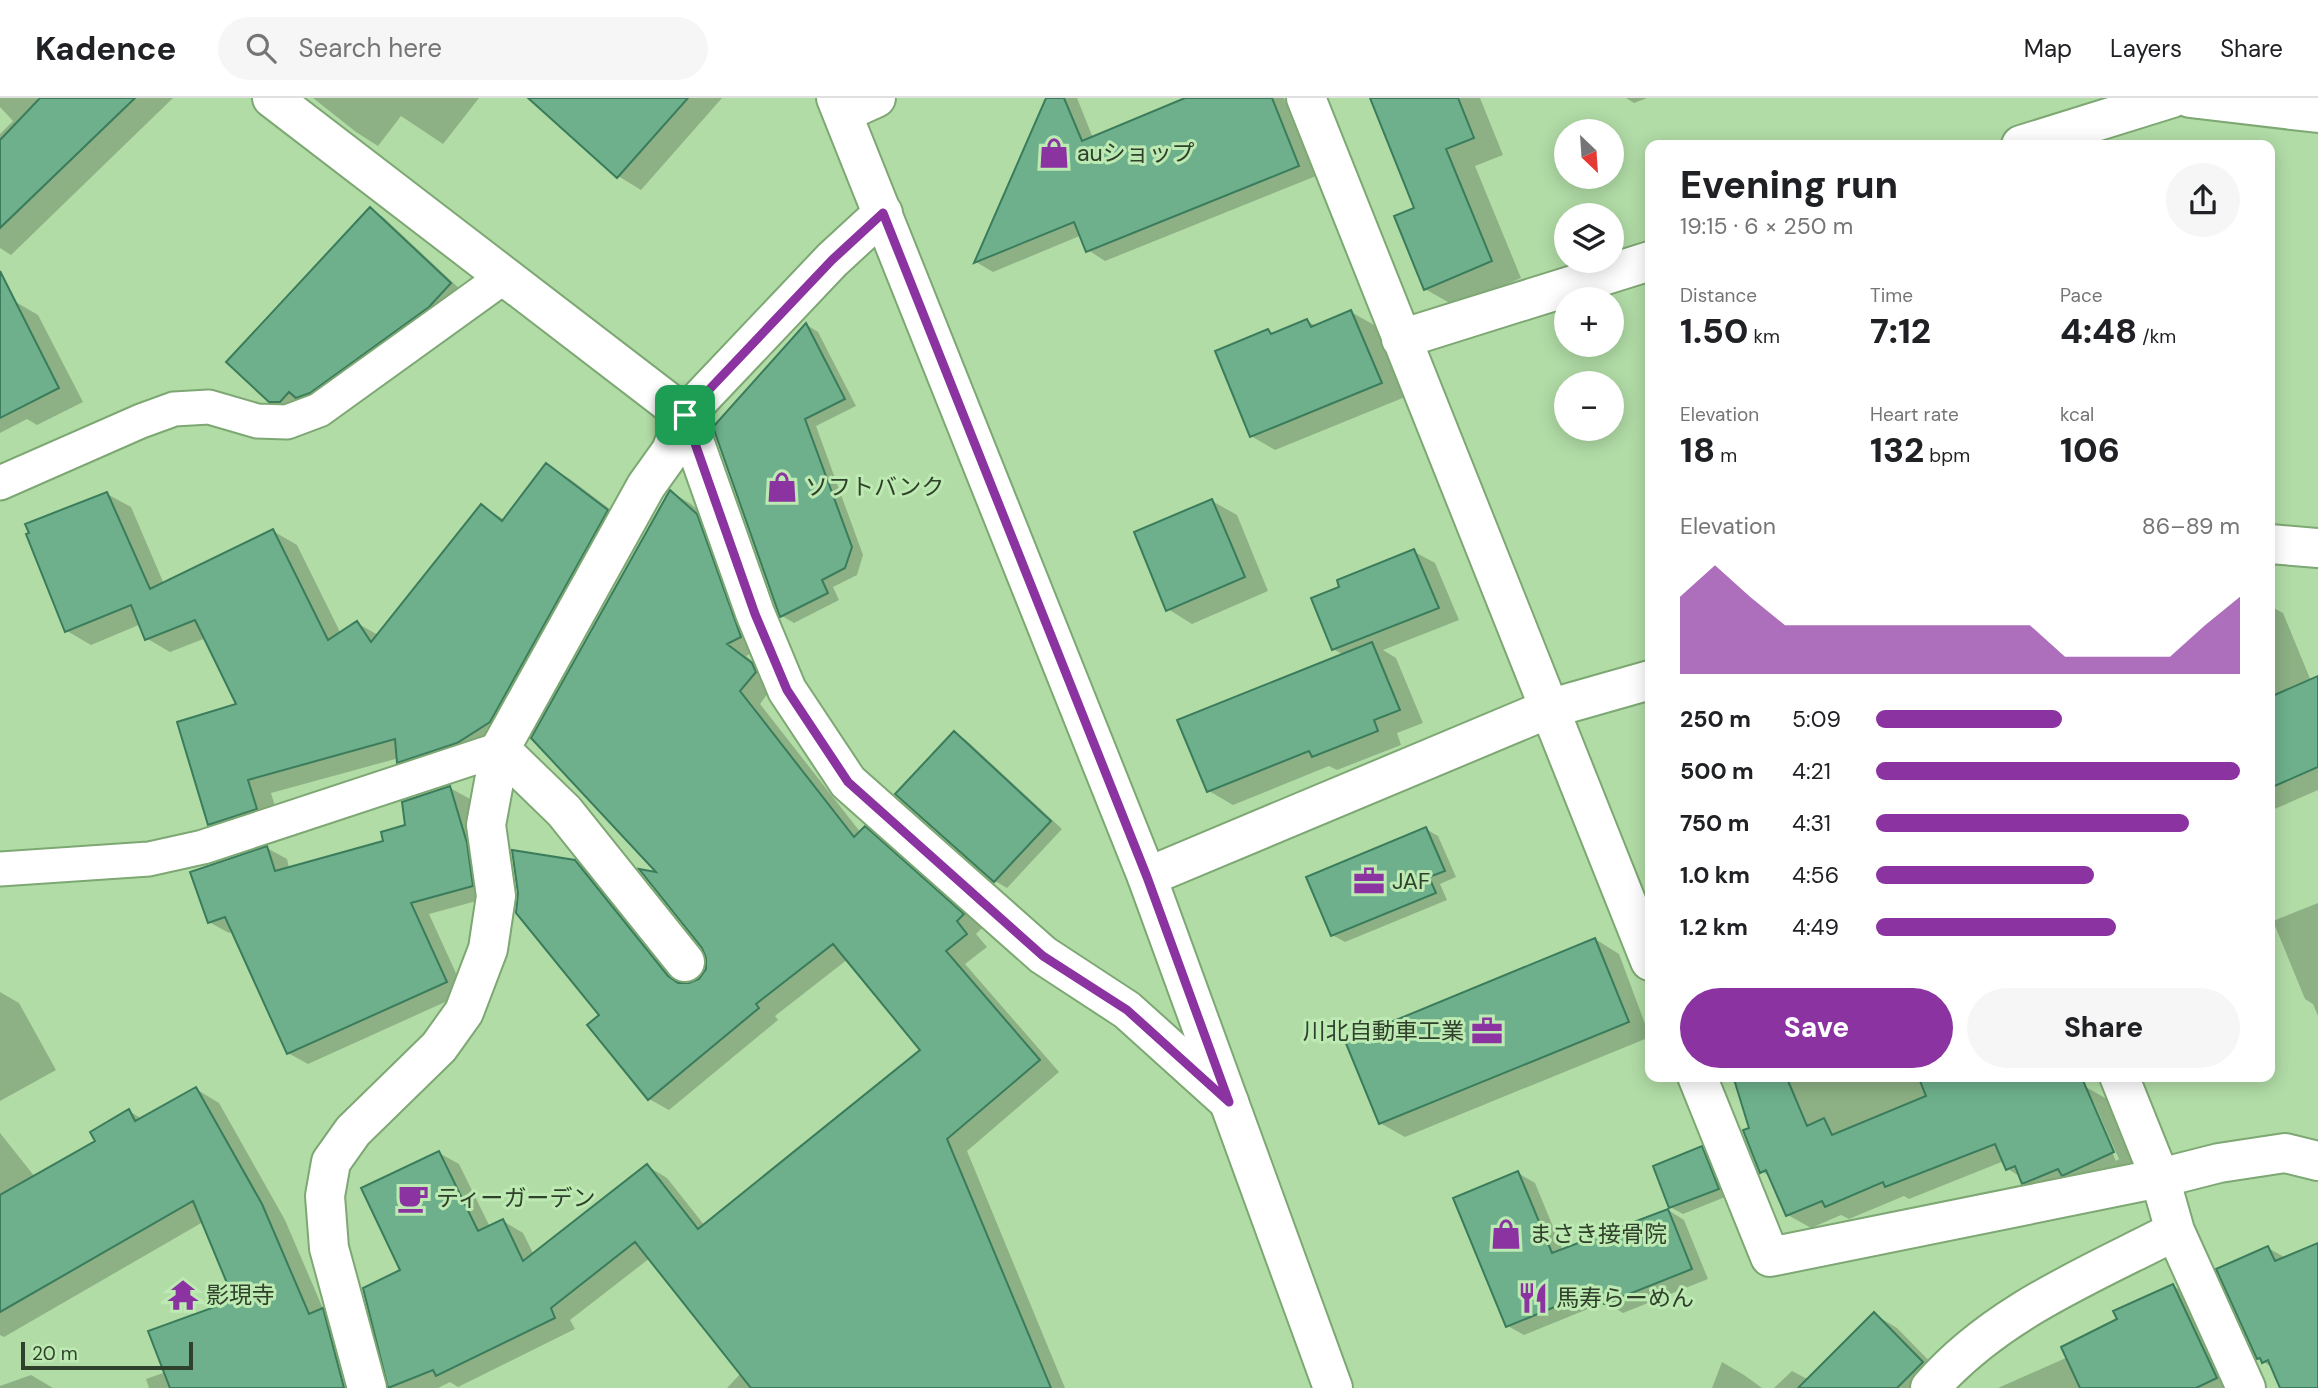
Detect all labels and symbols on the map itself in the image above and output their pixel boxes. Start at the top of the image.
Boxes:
north arrow [1554,119,1624,189]
shop icon: auショップ [1037,136,1071,170]
place label: auショップ [1077,138,1195,168]
pin [655,385,715,445]
shop icon: ソフトバンク [765,470,799,504]
place label: ソフトバンク [805,472,944,502]
office icon: JAF [1352,864,1386,898]
place label: JAF [1392,866,1430,896]
office icon: 川北自動車工業 [1470,1014,1504,1048]
place label: 川北自動車工業 [1303,1016,1464,1046]
cafe icon: ティーガーデン [396,1181,430,1215]
place label: ティーガーデン [436,1183,596,1213]
shop icon: まさき接骨院 [1489,1217,1523,1251]
place label: まさき接骨院 [1529,1219,1667,1249]
temple icon: 影現寺 [166,1278,200,1312]
place label: 影現寺 [206,1280,275,1310]
restaurant icon: 馬寿らーめん [1516,1281,1550,1315]
place label: 馬寿らーめん [1556,1283,1694,1313]
scale bar [21,1339,192,1371]

